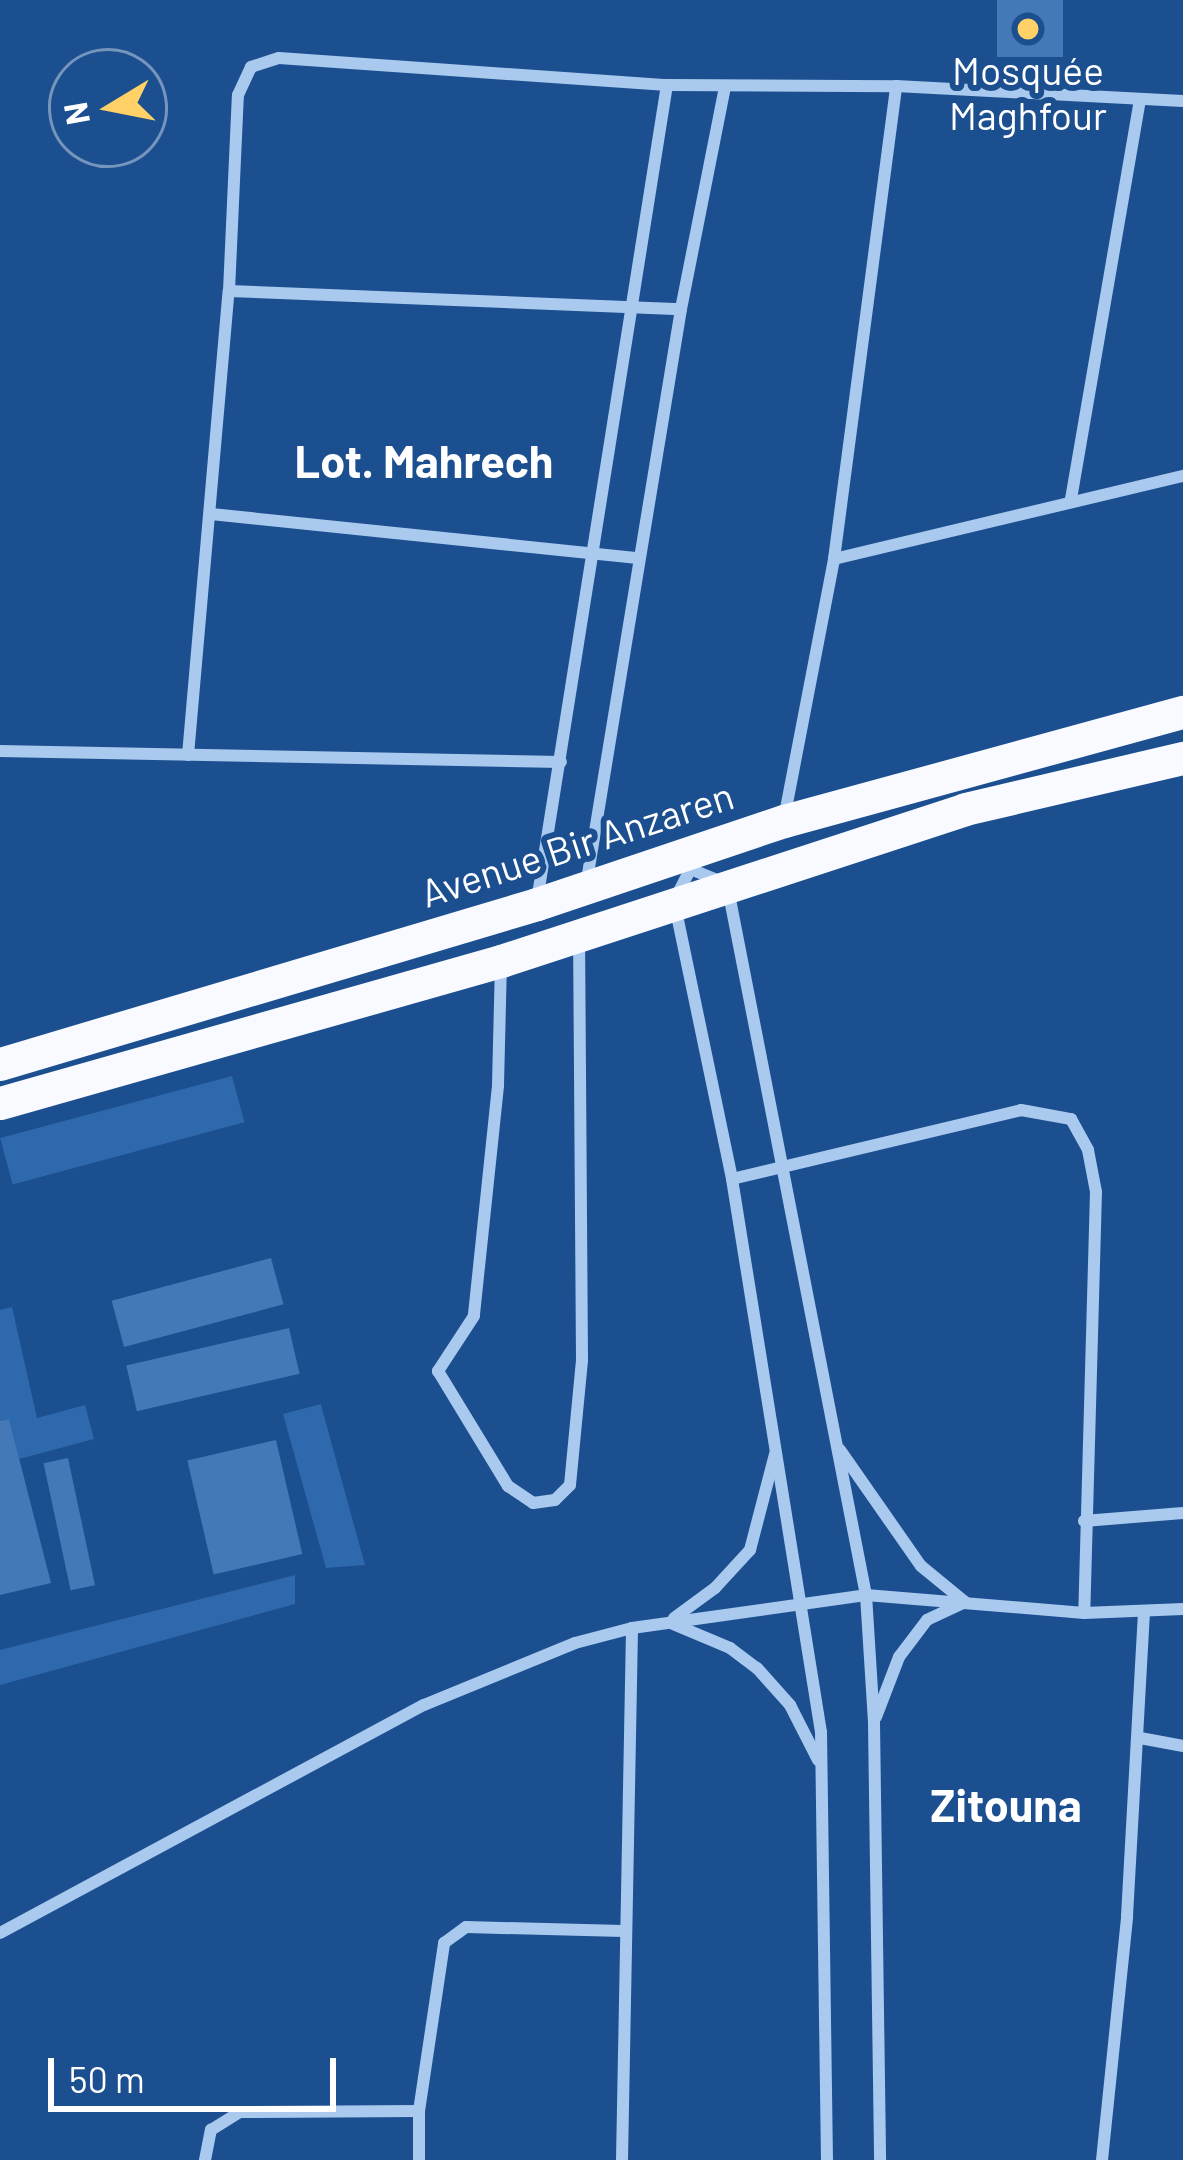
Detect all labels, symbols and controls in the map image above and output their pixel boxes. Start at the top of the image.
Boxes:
marker: Mosquée Maghfour [1015,16,1041,42]
north arrow [48,48,168,168]
place label: Mosquée Maghfour [949,48,1107,139]
text: N [54,99,97,128]
district label: Lot. Mahrech [295,434,553,488]
street label: Avenue Bir Anzaren [415,771,739,917]
district label: Zitouna [930,1778,1082,1832]
scale bar [54,2034,342,2108]
text: 50 m [69,2057,145,2100]

